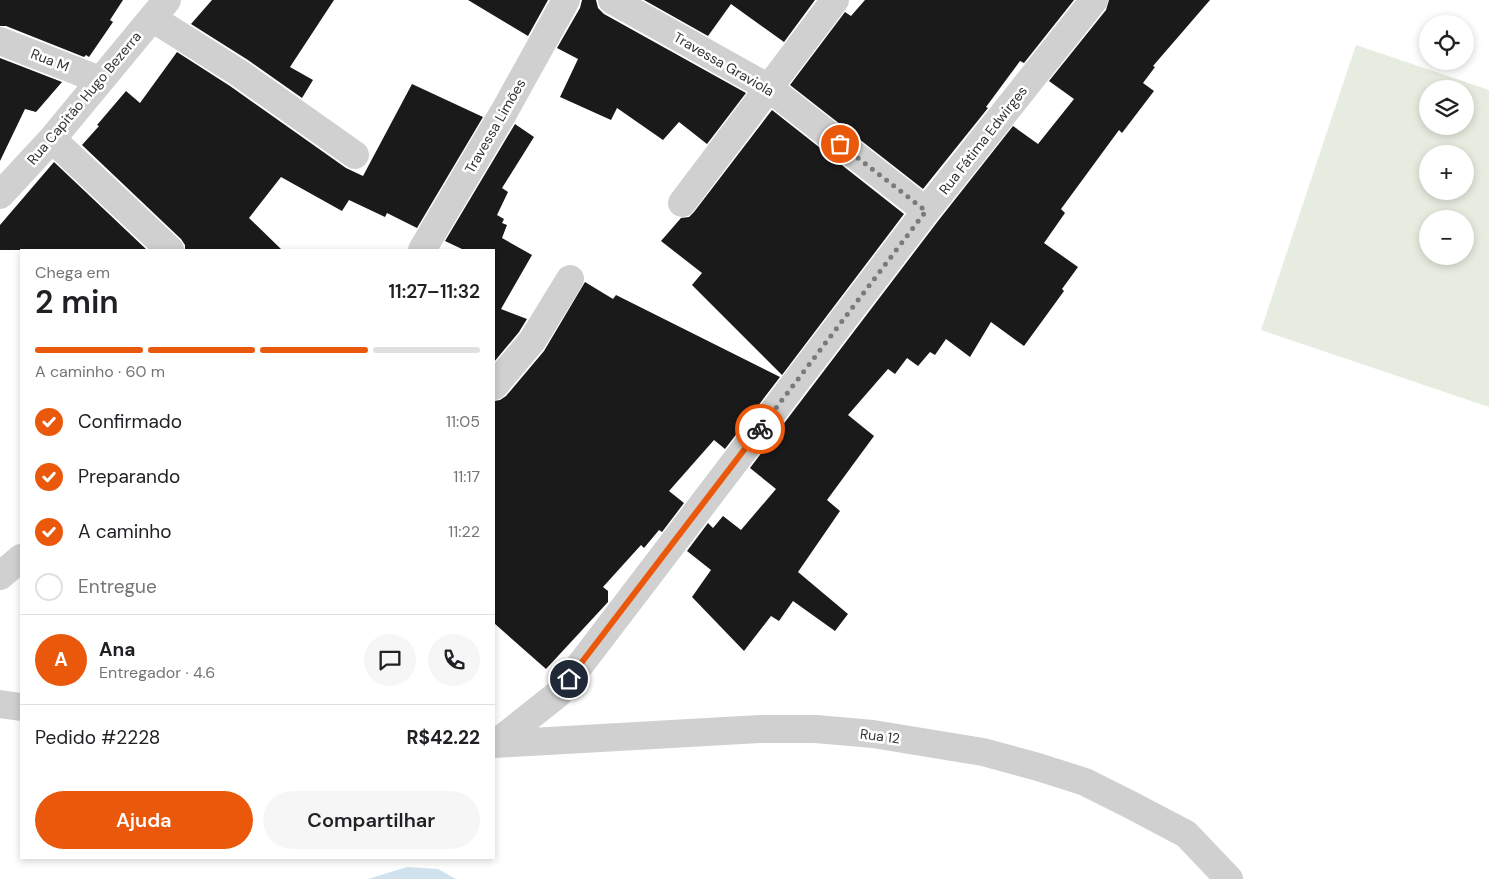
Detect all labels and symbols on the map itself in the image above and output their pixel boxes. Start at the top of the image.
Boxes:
street label: Rua Capitão Hugo Bezerra [23,28,145,168]
street label: Travessa Graviola [671,28,777,100]
street label: Rua M [28,45,72,75]
street label: Travessa Limões [461,75,529,177]
street label: Rua Fátima Edwirges [935,82,1031,198]
pin [819,123,861,165]
courier [735,404,785,454]
pin [548,658,590,700]
street label: Rua 12 [859,725,901,747]

